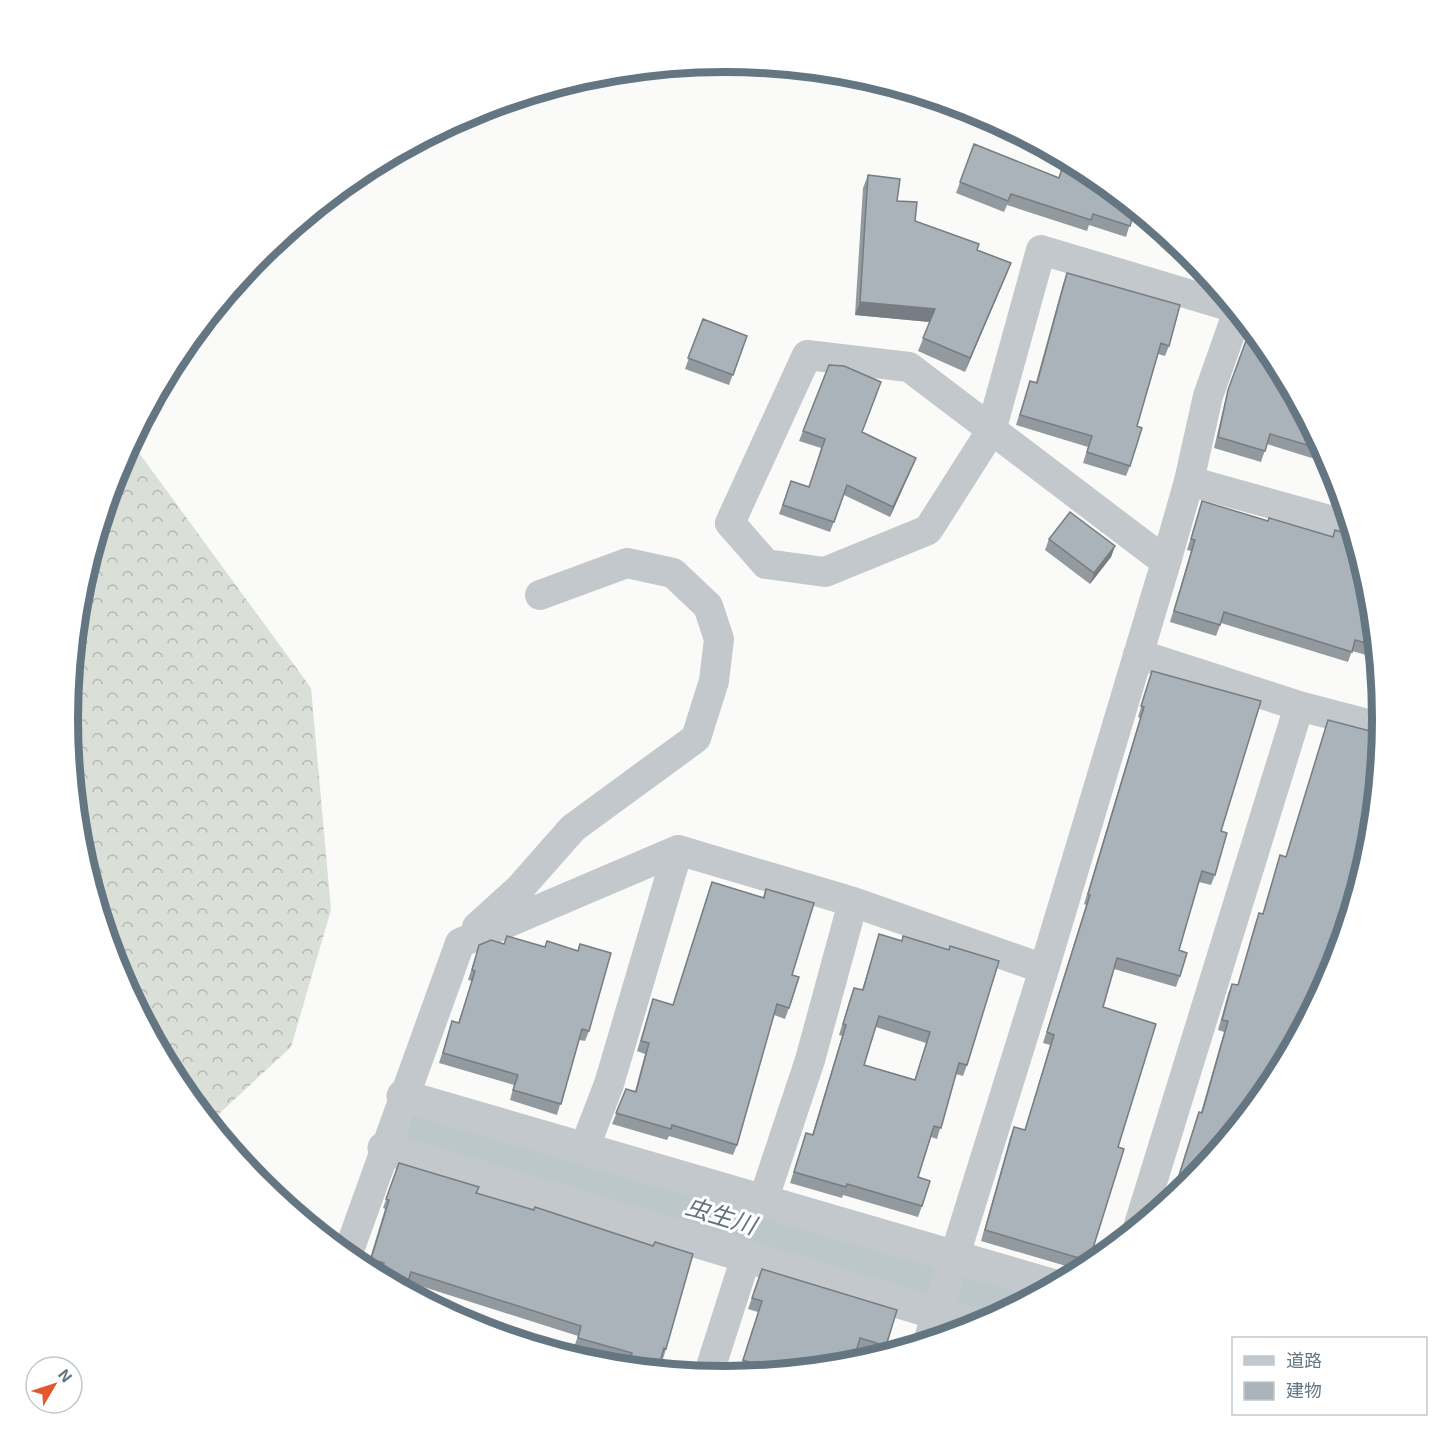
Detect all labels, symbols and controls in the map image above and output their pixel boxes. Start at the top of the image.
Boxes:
water label: 虫生川 [682,1191,763,1240]
legend [1232,1337,1427,1415]
text: 道路 [1286,1349,1322,1371]
north arrow [24,1355,84,1415]
text: N [55,1365,77,1386]
text: 建物 [1286,1379,1322,1401]

